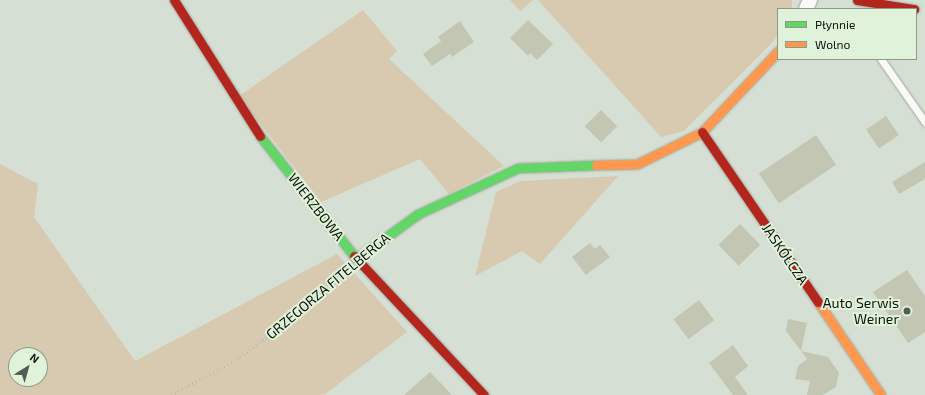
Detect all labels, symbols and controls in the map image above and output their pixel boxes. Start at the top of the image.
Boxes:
legend [777,8,917,60]
text: Płynnie [815,17,855,31]
text: Wolno [815,37,850,51]
street label: WIERZBOWA [284,170,348,244]
street label: JASKÓŁCZA [758,220,812,288]
street label: GRZEGORZA FITELBERGA [263,229,393,343]
place label: Auto Serwis Weiner [823,295,899,328]
marker: Auto Serwis Weiner [902,306,912,316]
north arrow [8,347,48,387]
text: N [28,350,42,365]

